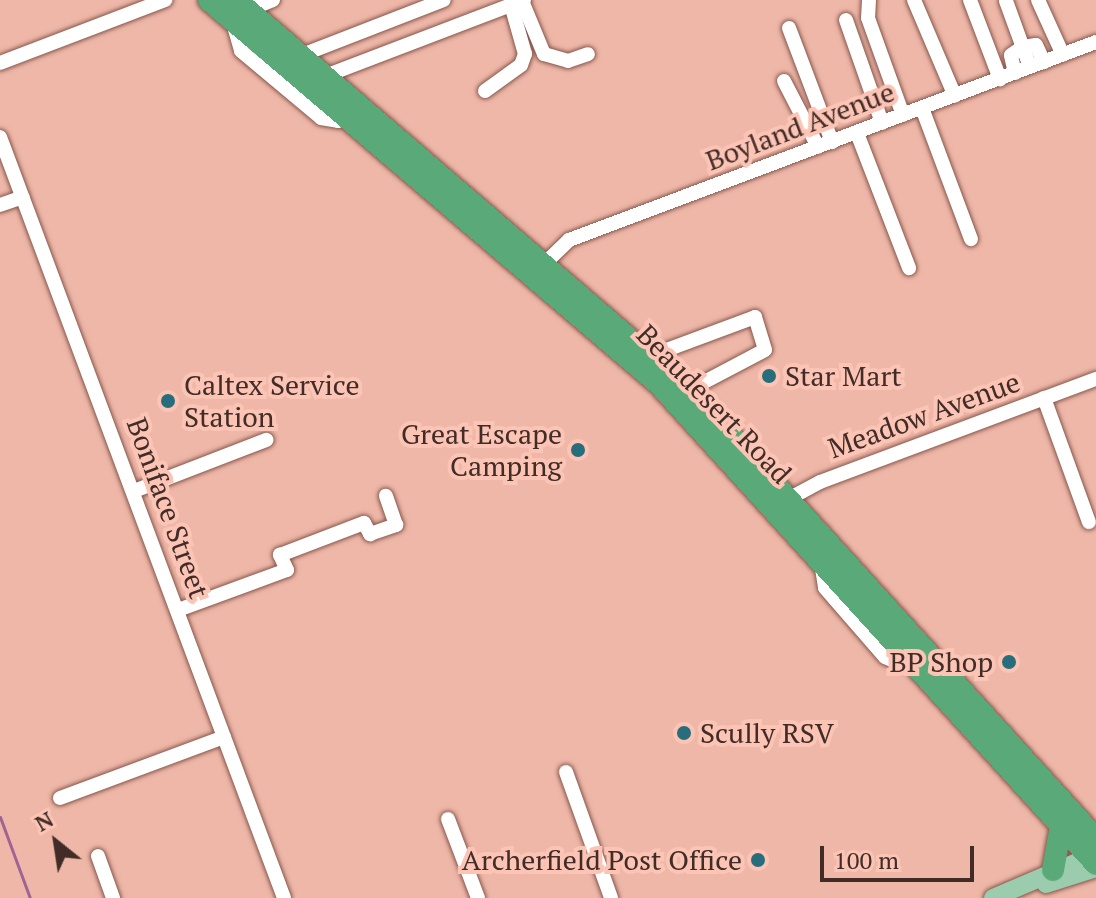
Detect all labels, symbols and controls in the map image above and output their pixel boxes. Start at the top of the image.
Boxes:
street label: Boyland Avenue [701,75,899,177]
street label: Beaudesert Road [630,318,798,490]
place label: Star Mart [785,359,902,393]
street label: Meadow Avenue [823,365,1025,465]
marker: Star Mart [760,367,778,385]
place label: Caltex Service Station [184,368,359,434]
marker: Caltex Service Station [159,392,177,410]
street label: Boniface Street [120,413,216,603]
place label: Great Escape Camping [401,417,562,483]
marker: Great Escape Camping [569,441,587,459]
place label: BP Shop [890,645,993,679]
marker: BP Shop [1000,653,1018,671]
place label: Scully RSV [700,716,834,750]
marker: Scully RSV [675,724,693,742]
north arrow [16,802,96,882]
text: N [29,804,58,838]
scale bar [824,830,978,880]
place label: Archerfield Post Office [462,843,742,877]
text: 100 m [834,844,899,876]
marker: Archerfield Post Office [749,851,767,869]

